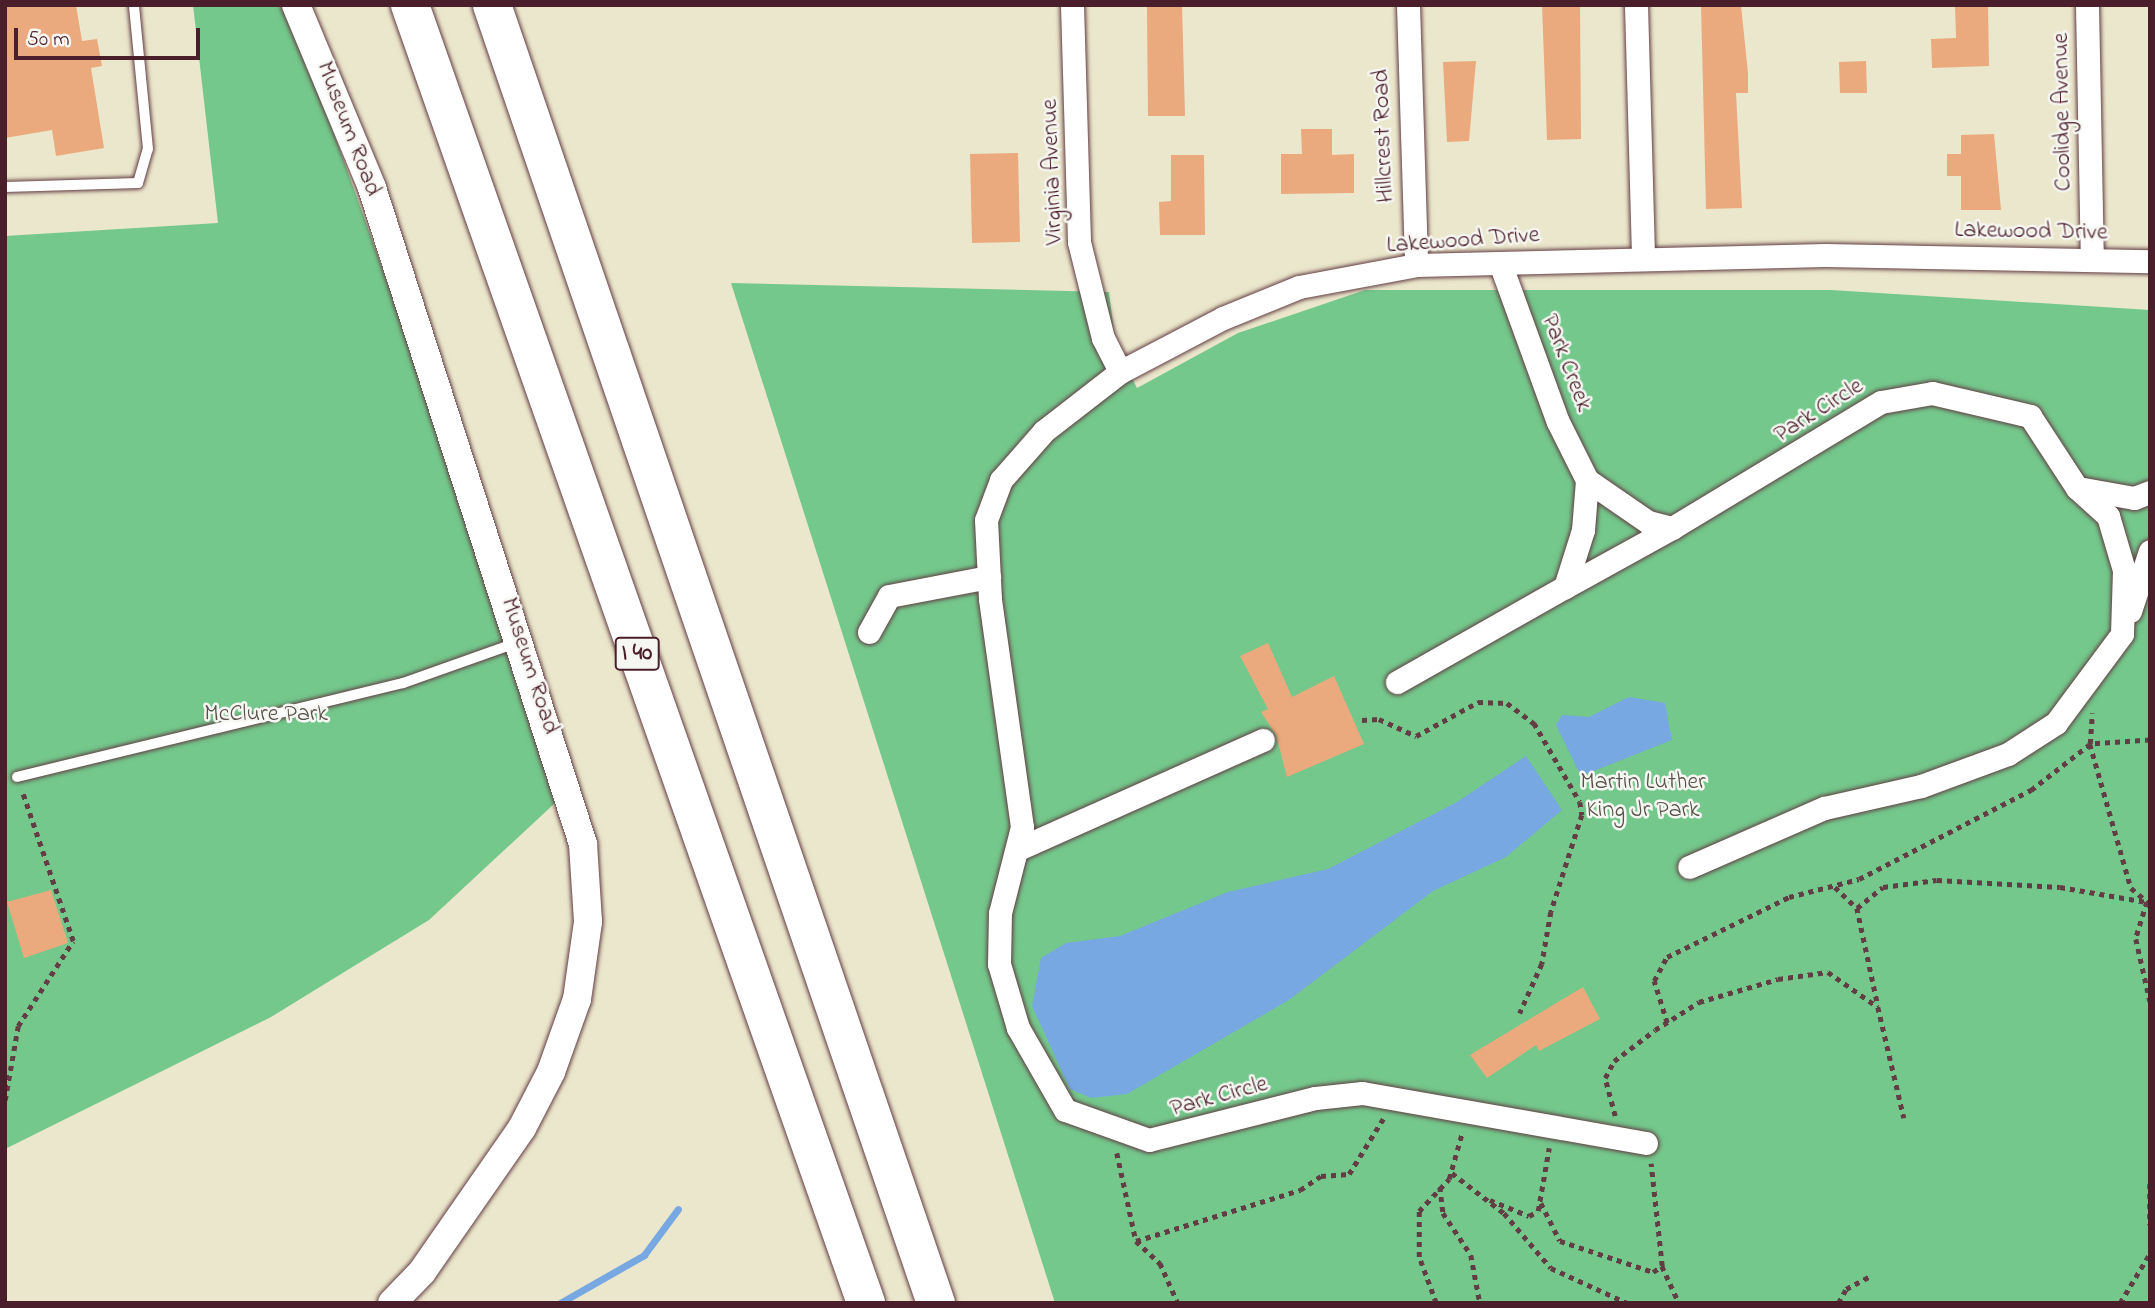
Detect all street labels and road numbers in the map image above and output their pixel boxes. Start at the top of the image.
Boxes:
street label: Coolidge Avenue [2047,32,2079,192]
street label: Museum Road [309,58,387,200]
street label: Hillcrest Road [1367,69,1401,203]
street label: Virginia Avenue [1036,98,1070,246]
street label: Lakewood Drive [1954,216,2108,248]
street label: Lakewood Drive [1386,221,1540,261]
street label: Park Creek [1534,310,1598,416]
street label: Park Circle [1769,372,1869,450]
street label: Museum Road [493,594,565,738]
road number: I 40 [614,634,660,674]
street label: Park Circle [1167,1070,1271,1124]

